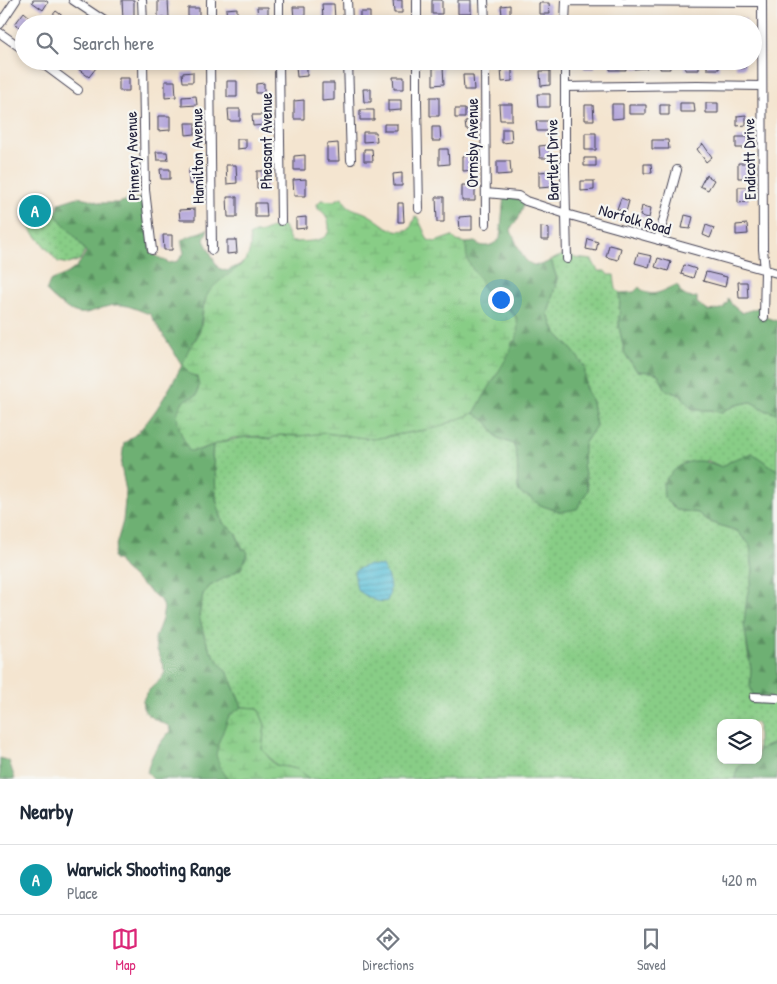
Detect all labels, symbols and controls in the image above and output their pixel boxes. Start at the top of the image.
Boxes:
search box [15,15,762,70]
icon: search [33,29,61,57]
text: Search here [73,30,154,56]
street label: Pheasant Avenue [255,92,277,189]
street label: Ormsby Avenue [461,98,483,188]
street label: Hamilton Avenue [185,107,209,204]
street label: Pinnery Avenue [119,110,145,201]
street label: Endicott Drive [737,117,761,200]
street label: Bartlett Drive [540,118,564,201]
pin: A [19,192,51,230]
street label: Norfolk Road [596,198,674,240]
your location [488,287,514,313]
map controls [717,719,762,764]
button: layers [717,719,762,764]
text: Nearby [20,797,73,826]
text: Warwick Shooting Range [67,856,231,882]
text: A [32,869,40,891]
text: 420 m [722,869,757,891]
text: Place [67,882,98,904]
tab: Map [111,925,139,974]
tab: Directions [362,925,414,974]
tab: Saved [637,925,666,974]

